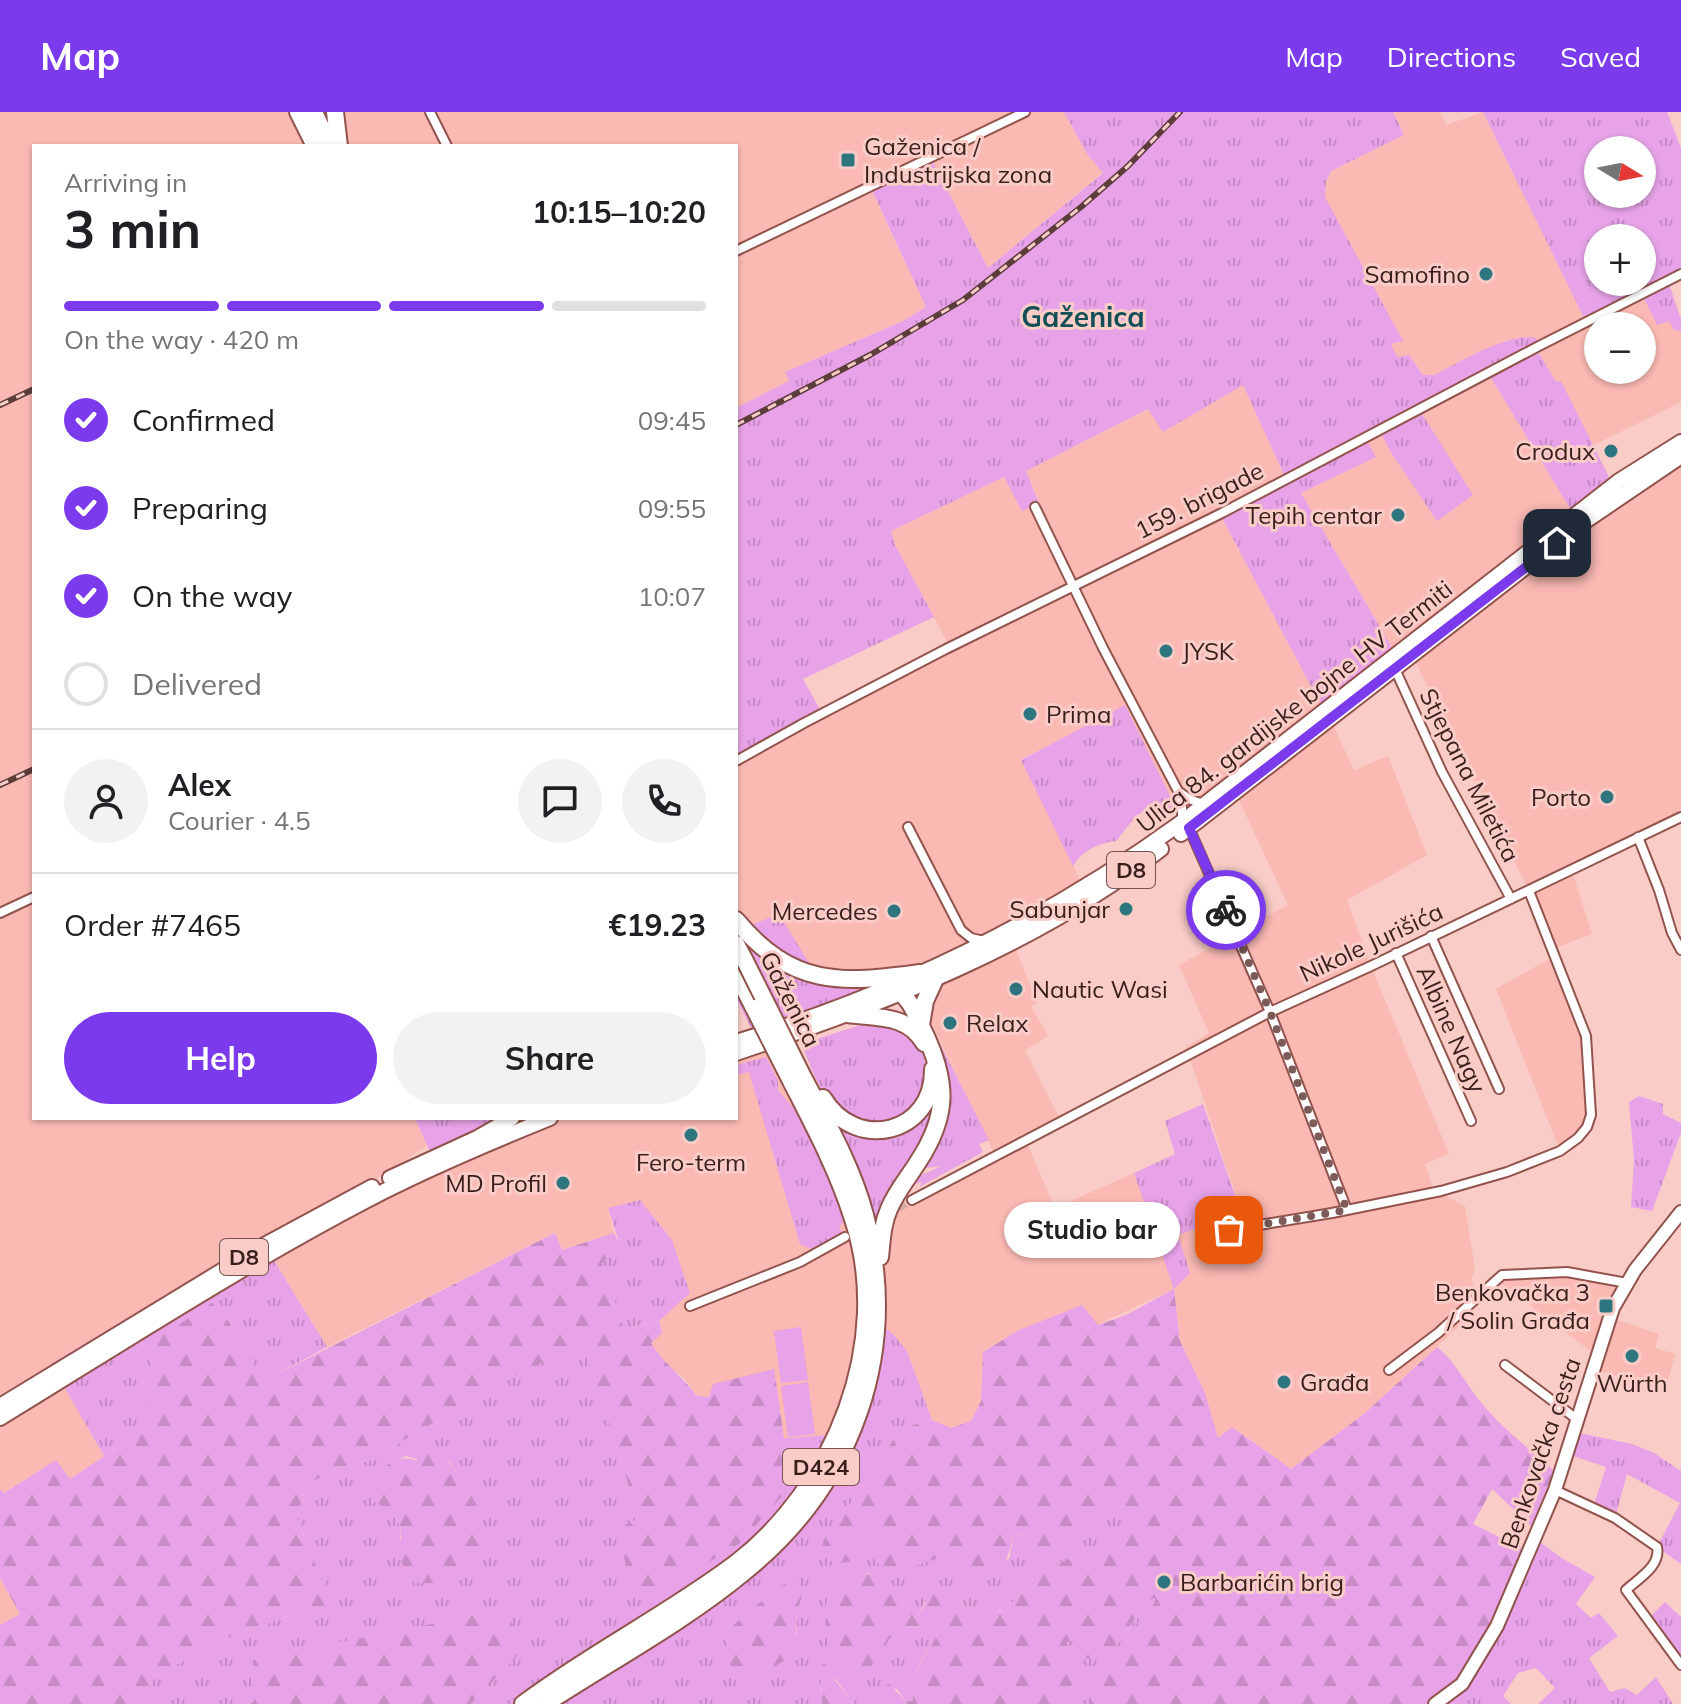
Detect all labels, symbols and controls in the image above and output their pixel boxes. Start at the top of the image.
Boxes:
text: Map [40,32,120,80]
text: Map [1285,39,1343,74]
text: Directions [1387,39,1516,74]
text: Saved [1560,39,1641,74]
place label: Gaženica / Industrijska zona [864,131,1052,189]
north arrow [1584,136,1656,208]
map controls [1584,136,1656,384]
marker: Gaženica / Industrijska zona [839,151,857,169]
text: Arriving in [64,166,187,199]
text: 10:15–10:20 [532,193,706,231]
text: 3 min [64,196,201,261]
button: + [1584,224,1656,296]
place label: Samofino [1364,259,1470,289]
marker: Samofino [1477,265,1495,283]
district label: Gaženica [1021,299,1145,334]
button: − [1584,312,1656,384]
text: On the way · 420 m [64,323,299,356]
icon: check [64,398,108,442]
text: Confirmed [132,401,275,439]
text: 09:45 [638,404,706,437]
place label: Crodux [1515,436,1595,466]
marker: Crodux [1602,442,1620,460]
street label: 159. brigade [1130,455,1268,545]
icon: check [64,486,108,530]
text: Preparing [132,489,268,527]
text: 09:55 [638,492,706,525]
place label: Tepih centar [1246,500,1382,530]
marker: Tepih centar [1389,506,1407,524]
pin [1523,509,1591,577]
icon: home [1535,521,1579,565]
street label: Ulica 84. gardijske bojne HV Termiti [1130,573,1458,839]
icon: check [64,574,108,618]
text: On the way [132,577,292,615]
text: 10:07 [638,580,706,613]
place label: JYSK [1182,636,1235,666]
marker: JYSK [1157,642,1175,660]
text: Delivered [132,665,262,703]
street label: Stjepana Miletića [1413,683,1527,867]
place label: Prima [1046,699,1111,729]
marker: Prima [1021,705,1039,723]
button: person [64,759,148,843]
button: chat [518,759,602,843]
button: phone [622,759,706,843]
text: Alex [168,766,231,804]
place label: Porto [1531,782,1591,812]
marker: Porto [1598,788,1616,806]
text: Courier · 4.5 [168,804,311,837]
road number: D8 [1107,852,1155,888]
courier [1186,870,1266,950]
icon: bike [1204,888,1248,932]
place label: Sabunjar [1010,894,1110,924]
place label: Mercedes [772,896,878,926]
street label: Nikole Jurišića [1295,896,1447,988]
marker: Sabunjar [1117,900,1135,918]
marker: Mercedes [885,902,903,920]
text: Order #7465 [64,906,241,944]
text: €19.23 [609,906,706,944]
street label: Gaženica [754,946,828,1052]
street label: Albine Nagy [1411,961,1494,1098]
place label: Nautic Wasi [1032,974,1168,1004]
marker: Nautic Wasi [1007,980,1025,998]
place label: Relax [966,1008,1029,1038]
button: Help [64,1012,377,1104]
button: Share [393,1012,706,1104]
marker: Relax [941,1014,959,1032]
marker: Fero-term [682,1126,700,1144]
place label: Fero-term [636,1147,746,1177]
place label: MD Profil [445,1168,547,1198]
marker: MD Profil [554,1174,572,1192]
pin [1195,1196,1263,1264]
callout: Studio bar [1005,1202,1181,1258]
icon: bag [1207,1208,1251,1252]
text: Studio bar [1027,1213,1157,1246]
road number: D8 [220,1239,268,1275]
place label: Benkovačka 3 / Solin Građa [1435,1277,1590,1335]
marker: Benkovačka 3 / Solin Građa [1597,1297,1615,1315]
marker: Würth [1623,1347,1641,1365]
street label: Benkovačka cesta [1493,1354,1587,1552]
place label: Građa [1300,1367,1369,1397]
place label: Würth [1596,1368,1668,1398]
marker: Građa [1275,1373,1293,1391]
road number: D424 [783,1449,859,1485]
place label: Barbarićin brig [1180,1567,1344,1597]
marker: Barbarićin brig [1155,1573,1173,1591]

